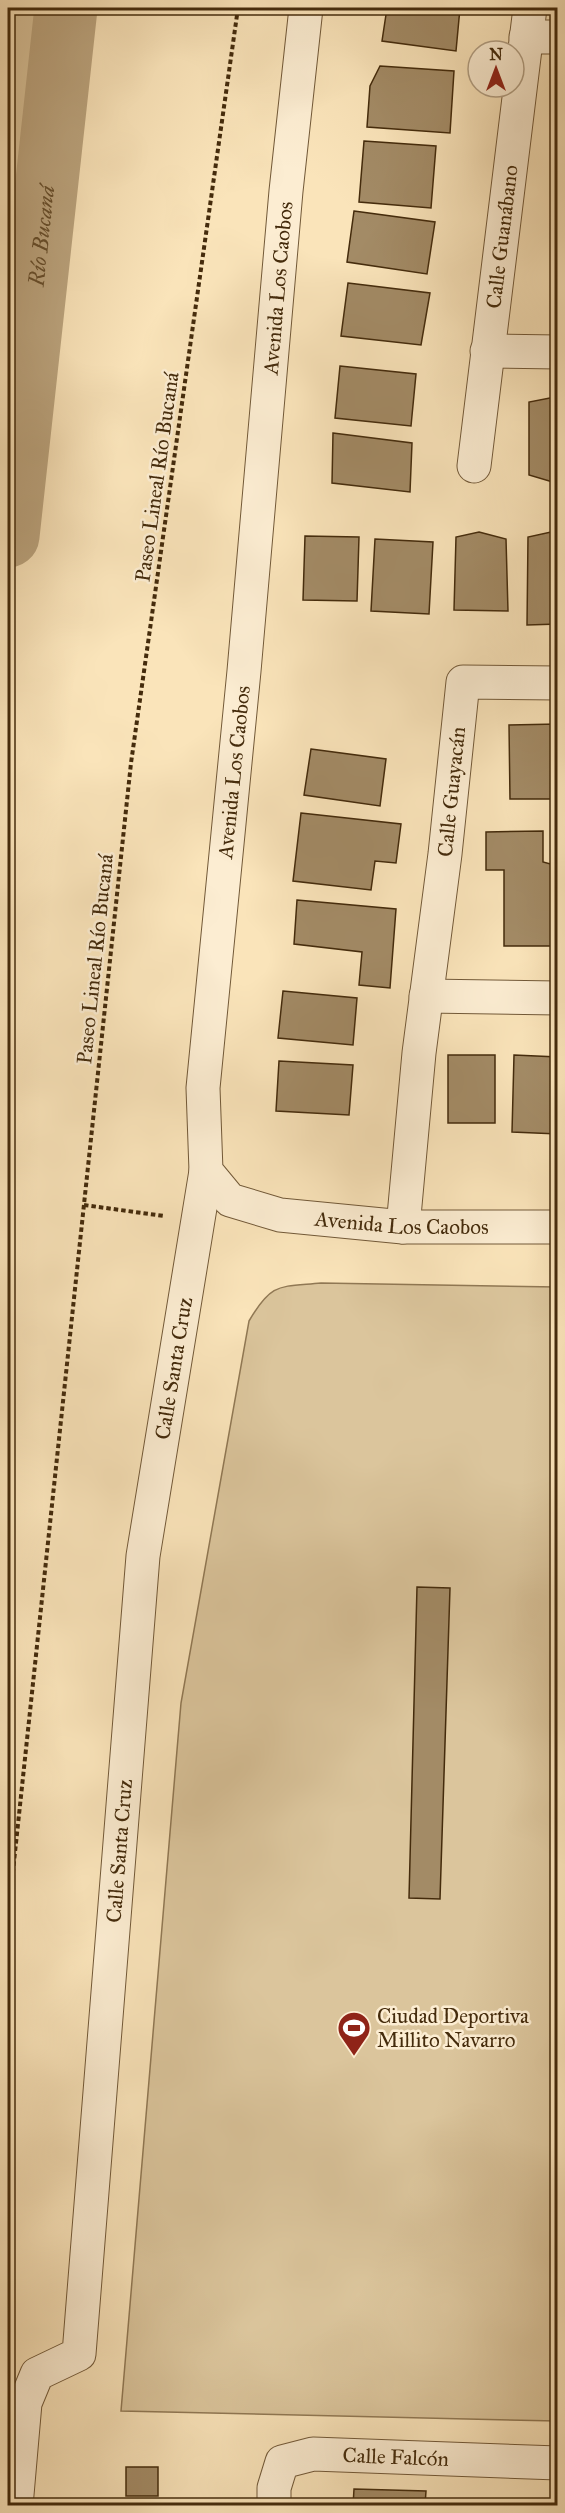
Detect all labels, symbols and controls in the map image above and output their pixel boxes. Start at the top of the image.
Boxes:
north arrow [466,39,526,99]
text: N [489,45,503,64]
street label: Calle Guanábano [480,163,524,310]
water label: Río Bucaná [22,182,61,289]
street label: Avenida Los Caobos [257,200,299,377]
street label: Paseo Lineal Río Bucaná [129,370,185,583]
street label: Avenida Los Caobos [212,684,256,861]
street label: Calle Guayacán [432,725,471,858]
street label: Paseo Lineal Río Bucaná [71,852,119,1065]
street label: Avenida Los Caobos [313,1205,489,1240]
street label: Calle Santa Cruz [149,1295,198,1442]
street label: Calle Santa Cruz [101,1778,138,1924]
place label: Ciudad Deportiva Millito Navarro [377,2003,529,2053]
sports icon: Ciudad Deportiva Millito Navarro [336,2010,372,2057]
street label: Calle Falcón [342,2442,449,2472]

